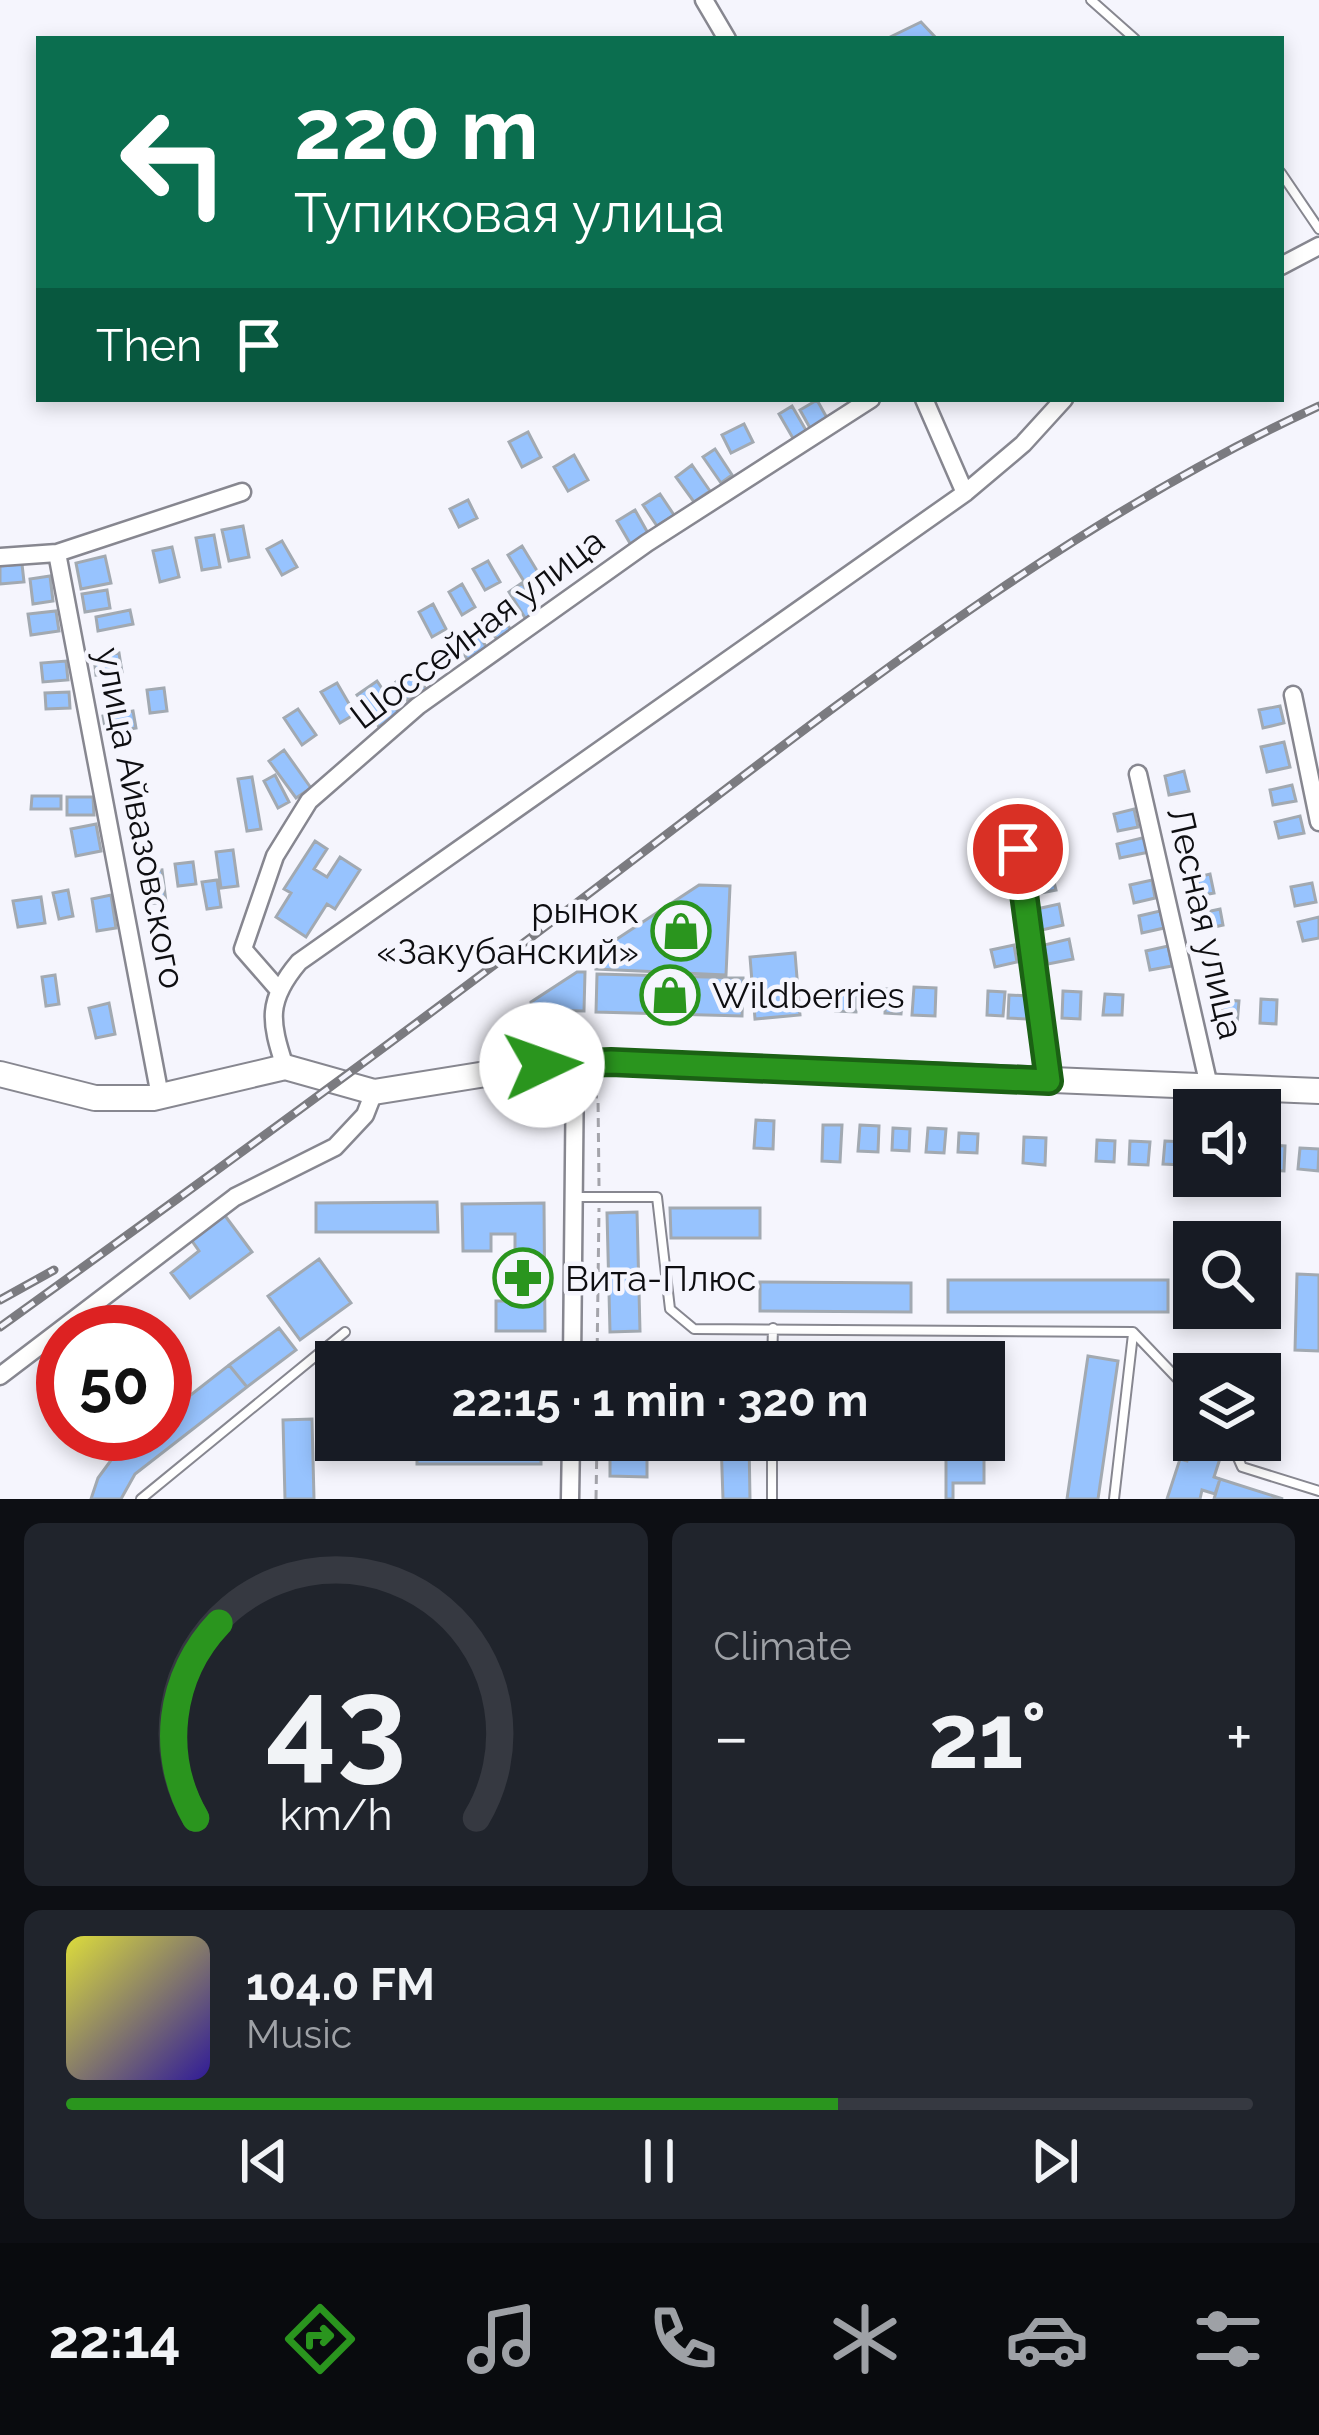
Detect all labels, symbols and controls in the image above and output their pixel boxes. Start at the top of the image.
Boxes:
text: 220 m [294,80,539,179]
icon: left [96,84,252,240]
text: Тупиковая улица [294,181,725,245]
icon: arrive [226,312,292,378]
text: Then [96,319,202,372]
street label: Шоссейная улица [342,519,612,737]
street label: улица Айвазовского [87,644,195,992]
pin [967,798,1069,900]
street label: Лесная улица [1159,803,1253,1043]
icon: arrive [985,816,1051,882]
place label: рынок «Закубанский» [377,889,639,972]
shop icon: рынок «Закубанский» [650,900,712,962]
shop icon: Wildberries [639,964,701,1026]
place label: Wildberries [712,974,905,1016]
position arrow [479,1002,605,1128]
map controls [1173,1089,1281,1461]
button: sound [1173,1089,1281,1197]
button: search [1173,1221,1281,1329]
pharmacy icon: Вита-Плюс [492,1247,554,1309]
place label: Вита-Плюс [565,1257,756,1299]
speed limit sign: 50 [36,1305,192,1461]
button: layers [1173,1353,1281,1461]
text: 22:15 · 1 min · 320 m [452,1374,868,1427]
text: Climate [714,1623,852,1669]
text: 43 [265,1650,406,1796]
text: 21° [928,1683,1047,1789]
text: − [714,1698,749,1775]
text: + [1226,1698,1253,1775]
text: km/h [279,1789,392,1839]
text: 104.0 FM [246,1958,435,2011]
text: Music [246,2011,352,2057]
icon: previous [231,2128,297,2194]
icon: pause [626,2128,692,2194]
icon: next [1022,2128,1088,2194]
icon: directions [278,2297,362,2381]
icon: music [460,2297,544,2381]
icon: phone [641,2297,725,2381]
icon: climate [823,2297,907,2381]
icon: car [1005,2297,1089,2381]
icon: filters [1186,2297,1270,2381]
text: 22:14 [49,2307,181,2371]

